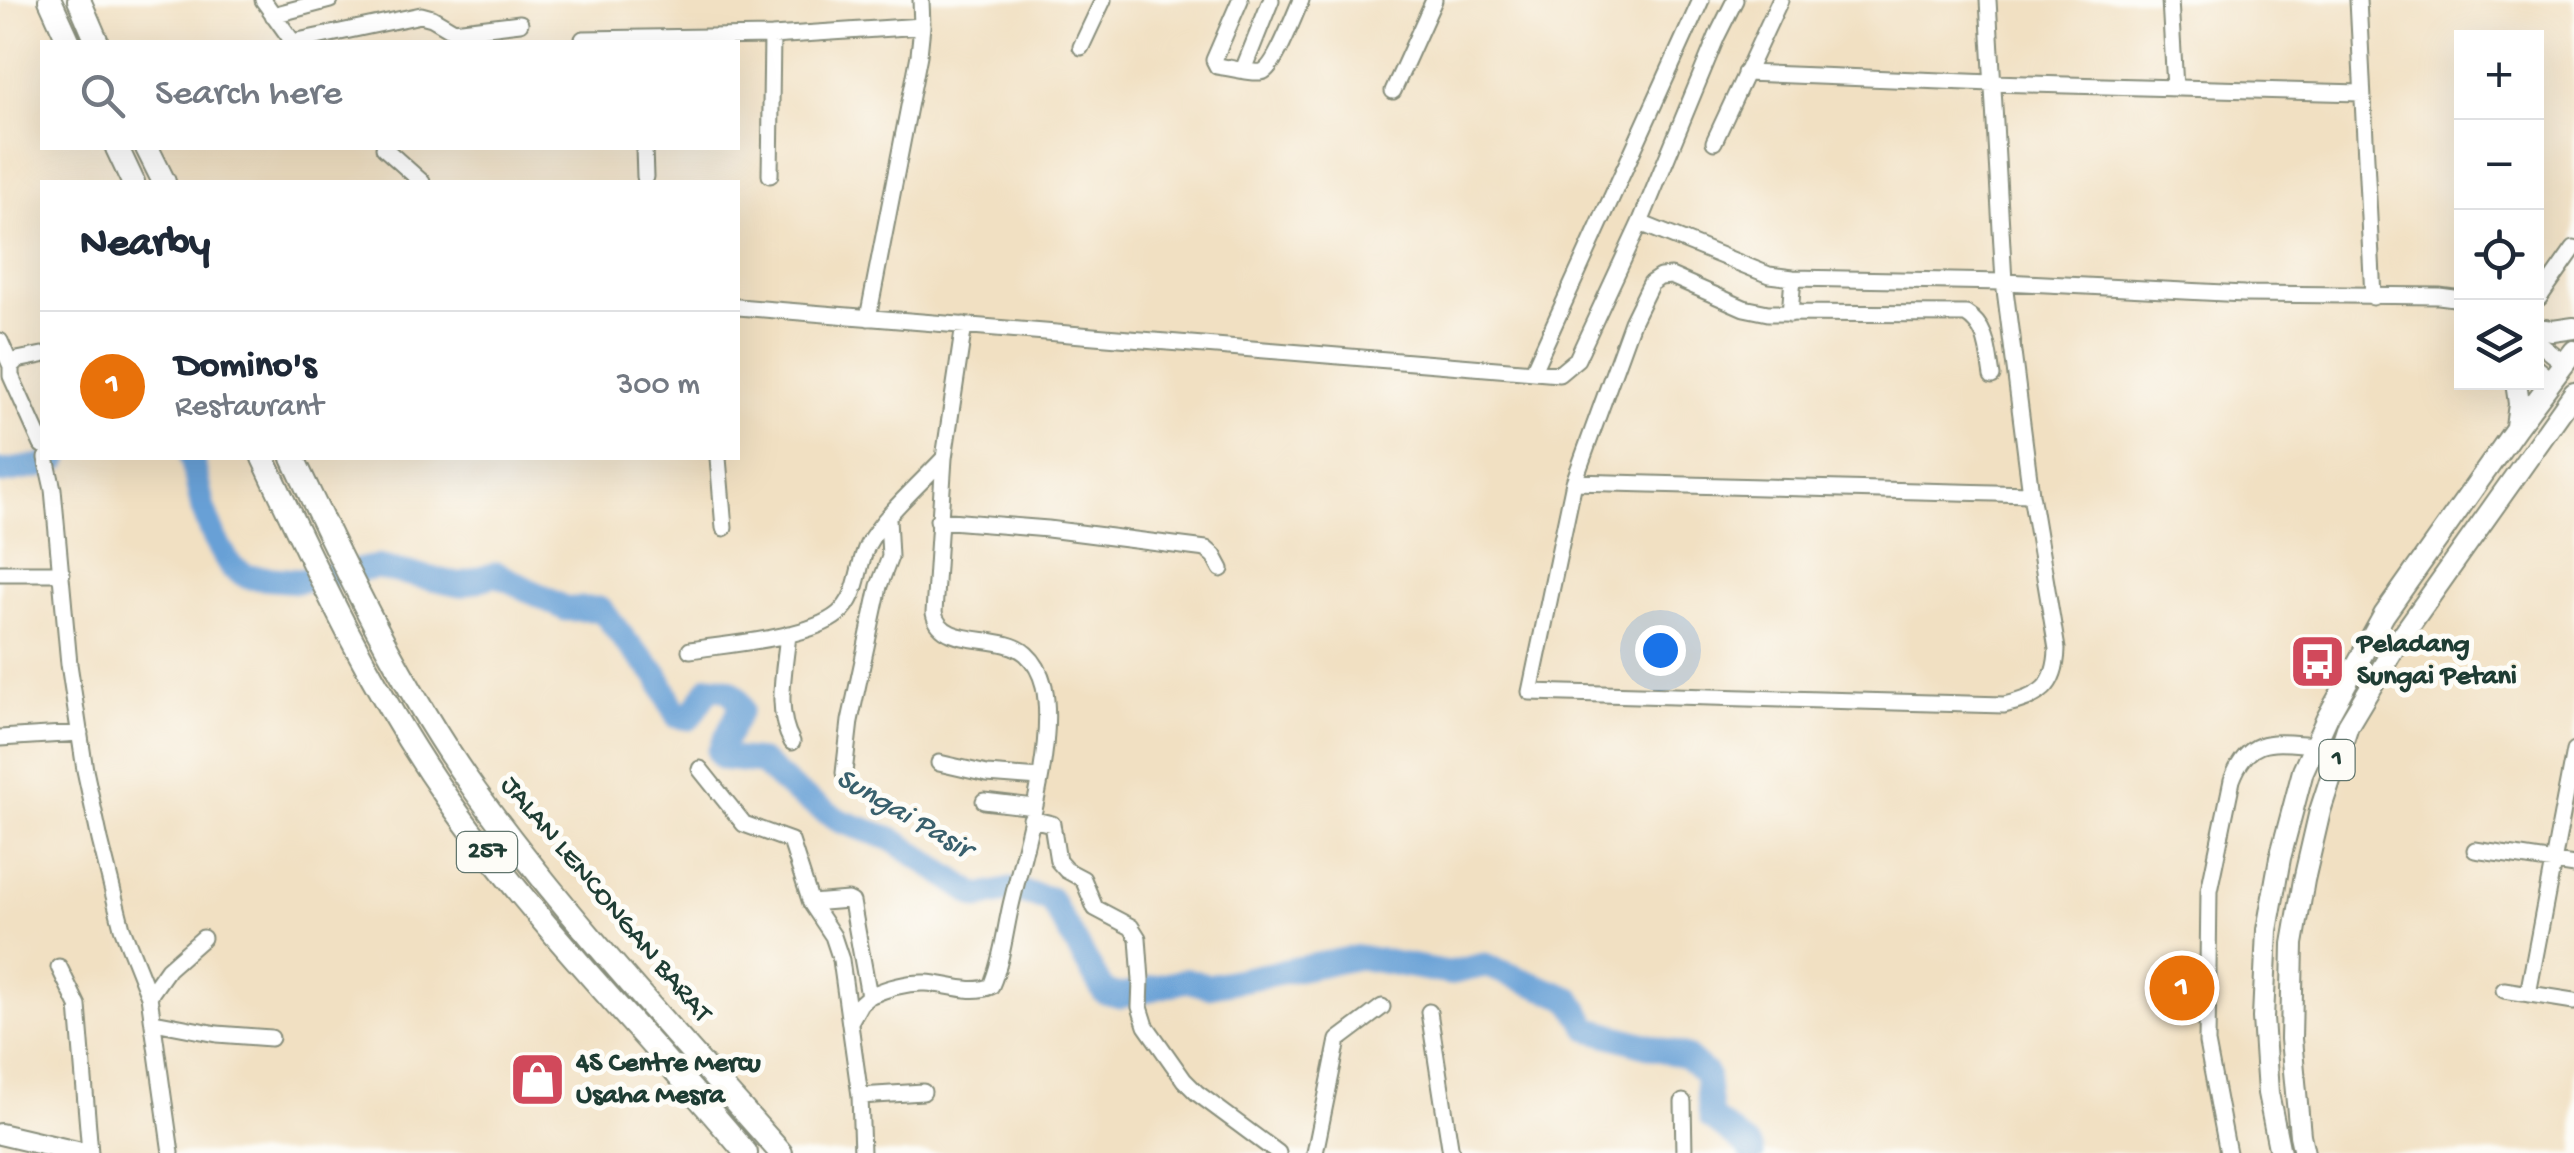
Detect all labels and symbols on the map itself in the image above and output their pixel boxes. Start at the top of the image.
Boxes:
your location [1635,625,1686,676]
place label: Peladang Sungai Petani [2355,629,2517,694]
bus stop icon: Peladang Sungai Petani [2288,631,2348,691]
road number: 1 [2320,740,2354,780]
water label: Sungai Pasir [829,762,982,871]
street label: JALAN LENCONGAN BARAT [492,770,718,1031]
road number: 257 [457,832,517,872]
pin: 1 [2150,950,2214,1026]
place label: 4S Centre Mercu Usaha Mesra [575,1048,762,1113]
shop icon: 4S Centre Mercu Usaha Mesra [507,1050,567,1110]

